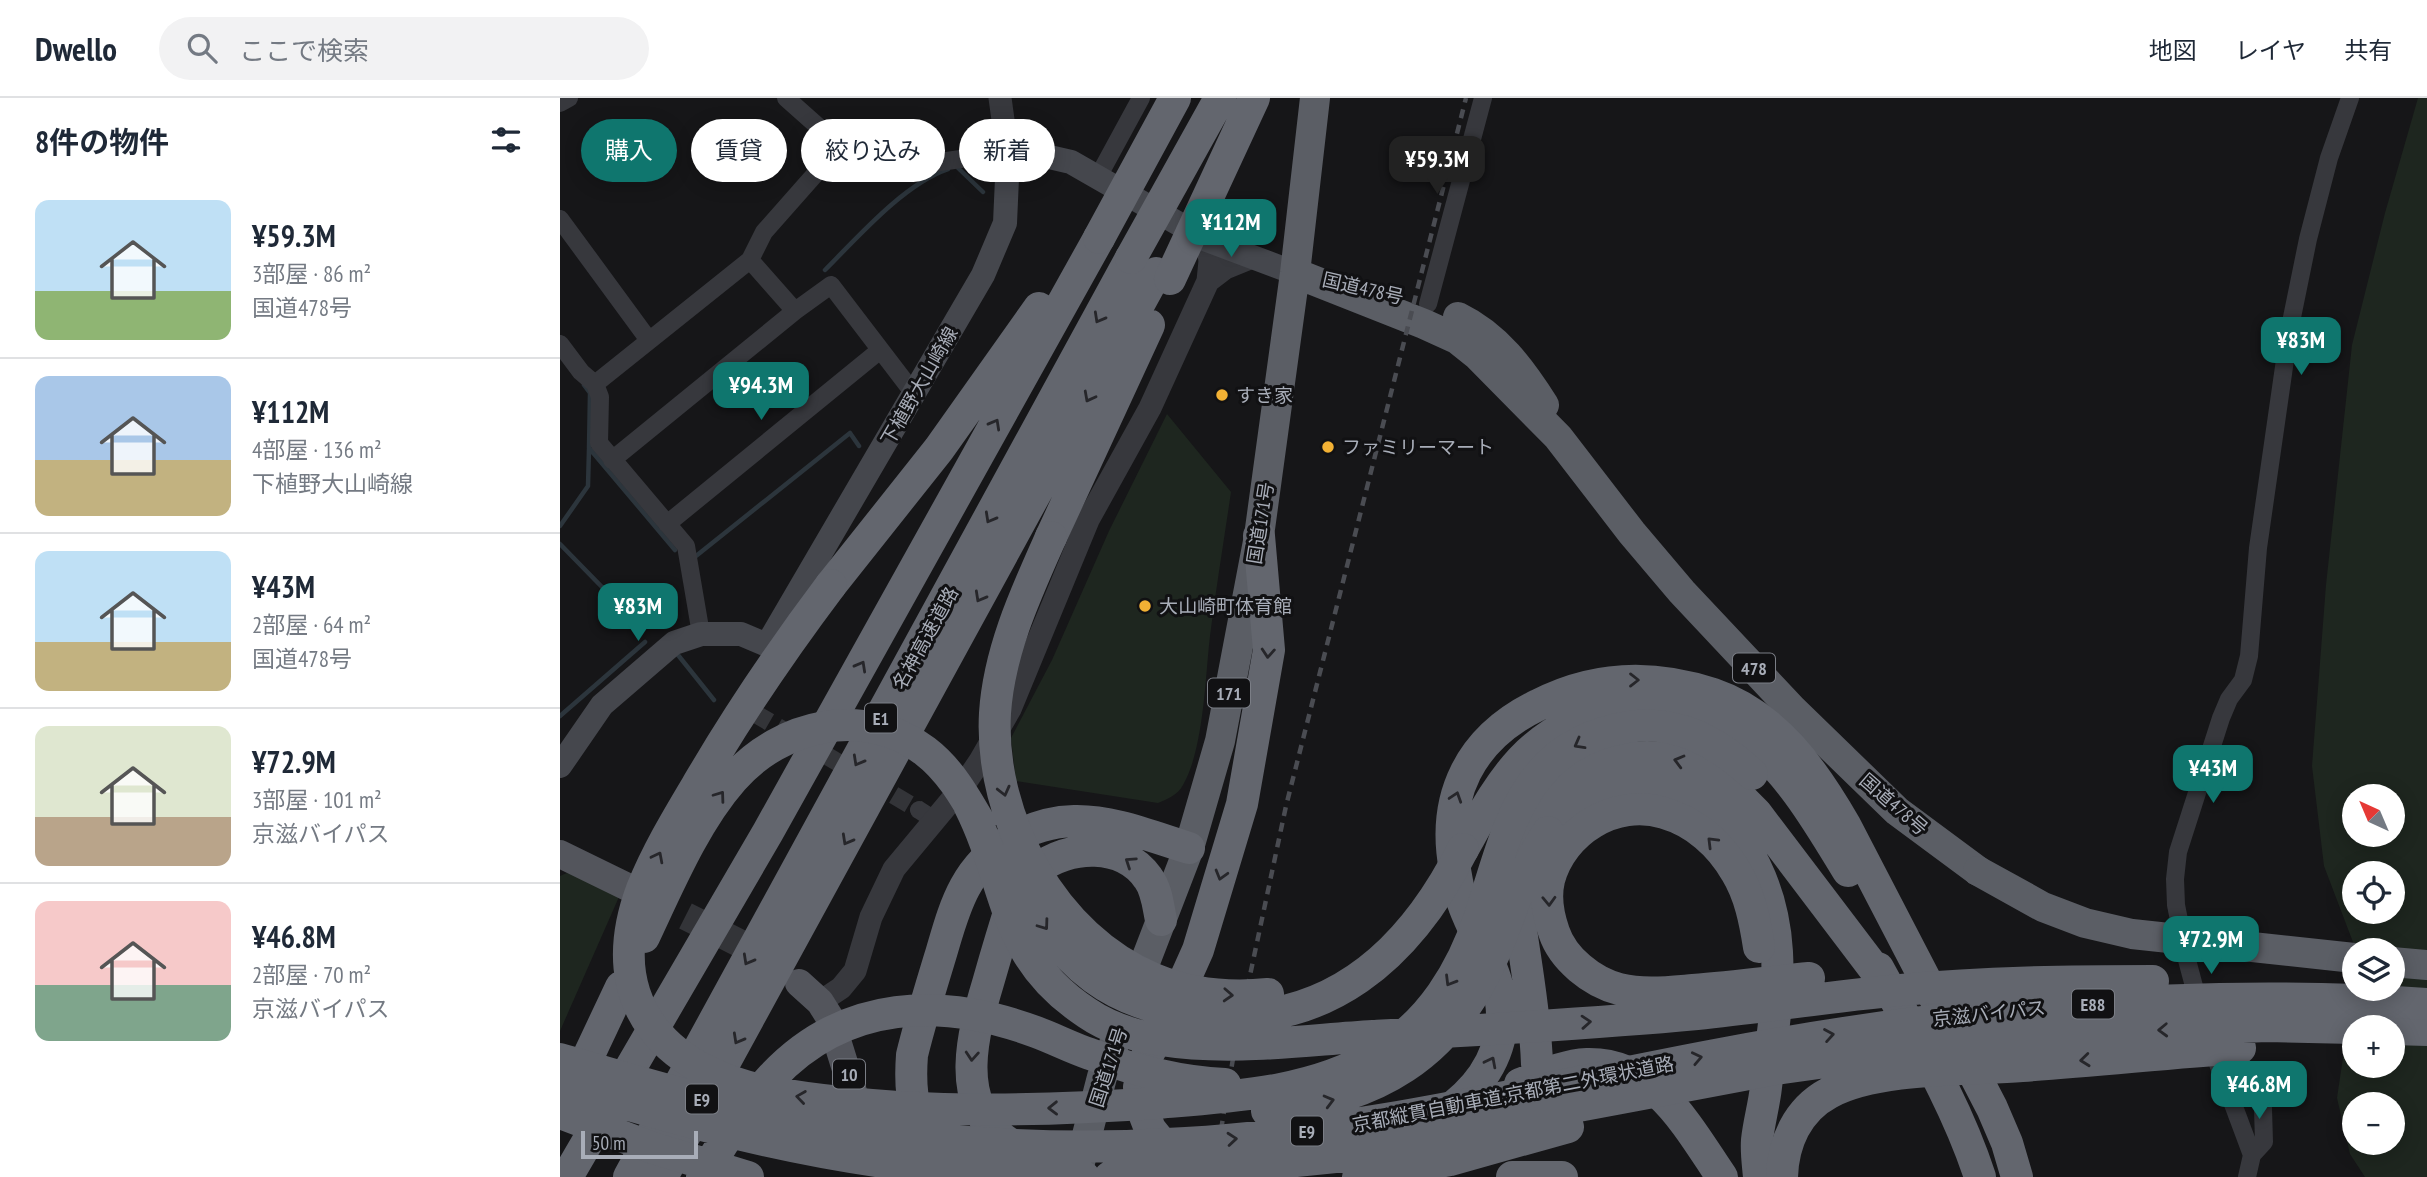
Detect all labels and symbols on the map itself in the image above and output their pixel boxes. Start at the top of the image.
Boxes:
pin: ¥59.3M [1380,136,1494,196]
pin: ¥112M [1182,200,1280,259]
street label: 国道478号 [1320,267,1406,309]
one-way arrow [1094,311,1107,323]
pin: ¥83M [2260,317,2342,377]
street label: 下植野大山崎線 [875,322,963,450]
pin: ¥94.3M [704,362,818,422]
place label: すき家 [1236,383,1293,407]
marker: すき家 [1214,387,1230,403]
one-way arrow [1083,390,1097,403]
one-way arrow [987,419,1000,431]
place label: ファミリーマート [1342,435,1494,459]
marker: ファミリーマート [1320,439,1336,455]
street label: 国道171号 [1242,480,1278,566]
one-way arrow [985,511,998,523]
street label: 名神高速道路 [887,582,963,694]
pin: ¥83M [597,584,679,643]
one-way arrow [975,590,988,602]
place label: 大山崎町体育館 [1159,594,1292,618]
marker: 大山崎町体育館 [1137,598,1153,614]
one-way arrow [1260,648,1275,659]
road number: 478 [1733,654,1775,682]
one-way arrow [853,660,866,673]
one-way arrow [1630,672,1640,688]
road number: 171 [1208,678,1250,708]
road number: E1 [865,704,897,732]
one-way arrow [1573,736,1586,749]
pin: ¥43M [2172,746,2254,805]
one-way arrow [852,753,866,766]
one-way arrow [1673,755,1685,769]
street label: 国道478号 [1855,768,1933,840]
north arrow [2342,784,2404,847]
one-way arrow [996,785,1010,797]
one-way arrow [712,791,724,804]
one-way arrow [1448,791,1463,803]
one-way arrow [842,833,856,845]
one-way arrow [1708,838,1721,851]
one-way arrow [649,852,663,864]
one-way arrow [1125,858,1138,871]
one-way arrow [1215,869,1230,881]
one-way arrow [1541,896,1556,907]
pin: ¥72.9M [2154,916,2268,976]
one-way arrow [1035,917,1048,930]
one-way arrow [743,953,757,965]
one-way arrow [1446,973,1459,986]
one-way arrow [1223,988,1234,1003]
road number: E88 [2072,989,2114,1018]
street label: 京滋バイパス [1931,995,2047,1031]
one-way arrow [1581,1015,1592,1030]
one-way arrow [2157,1022,2168,1037]
street label: 国道171号 [1084,1024,1132,1110]
one-way arrow [1823,1028,1835,1043]
one-way arrow [733,1032,746,1045]
one-way arrow [965,1051,980,1062]
street label: 京都縦貫自動車道;京都第二外環状道路 [1350,1051,1676,1137]
one-way arrow [1691,1052,1703,1067]
one-way arrow [2079,1052,2090,1067]
one-way arrow [1483,1057,1497,1069]
road number: 10 [833,1059,865,1088]
pin: ¥46.8M [2202,1062,2316,1121]
road number: E9 [686,1084,718,1114]
one-way arrow [795,1090,807,1105]
one-way arrow [1323,1094,1335,1109]
one-way arrow [1047,1101,1058,1116]
road number: E9 [1291,1116,1323,1146]
scale bar [581,1128,698,1160]
one-way arrow [1227,1132,1238,1147]

